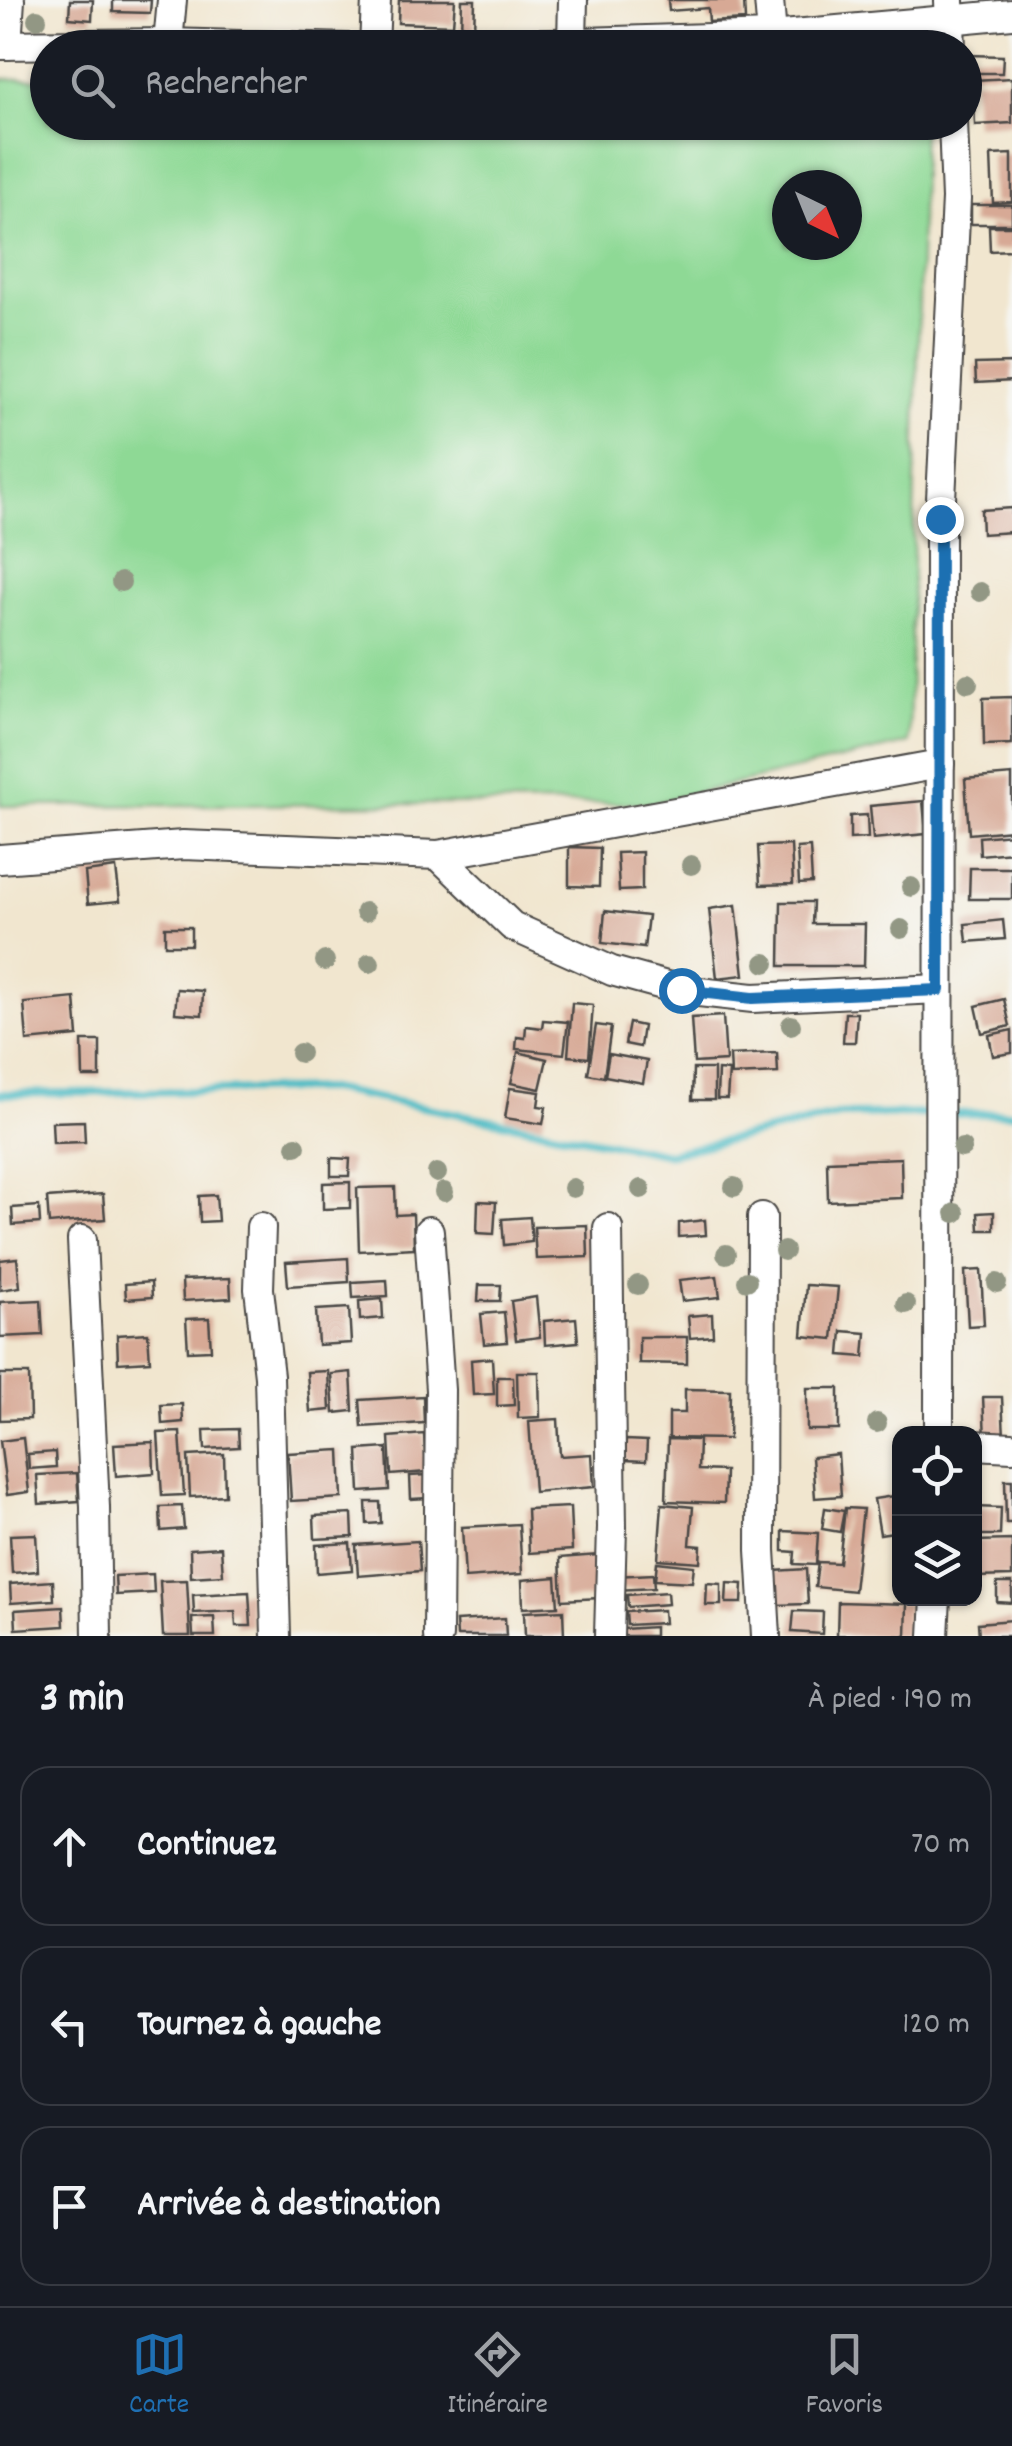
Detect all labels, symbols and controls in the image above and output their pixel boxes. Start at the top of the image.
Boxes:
search box [30,30,982,140]
icon: search [65,58,120,113]
text: Rechercher [145,58,307,113]
north arrow [772,170,862,260]
route end [918,497,964,543]
route start [659,968,705,1014]
map controls [892,1426,982,1606]
button: locate [892,1426,982,1516]
button: layers [892,1516,982,1606]
text: 3 min [40,1671,124,1731]
text: À pied · 190 m [808,1678,972,1724]
icon: ahead [42,1819,97,1874]
text: Continuez [137,1819,276,1874]
text: 70 m [911,1823,970,1869]
icon: left [42,1999,97,2054]
text: Tournez à gauche [137,1999,382,2054]
text: 120 m [902,2003,970,2049]
icon: arrive [42,2179,97,2234]
text: Arrivée à destination [137,2179,441,2234]
tab: Carte [129,2327,189,2427]
tab: Itinéraire [447,2327,548,2427]
tab: Favoris [806,2327,883,2427]

